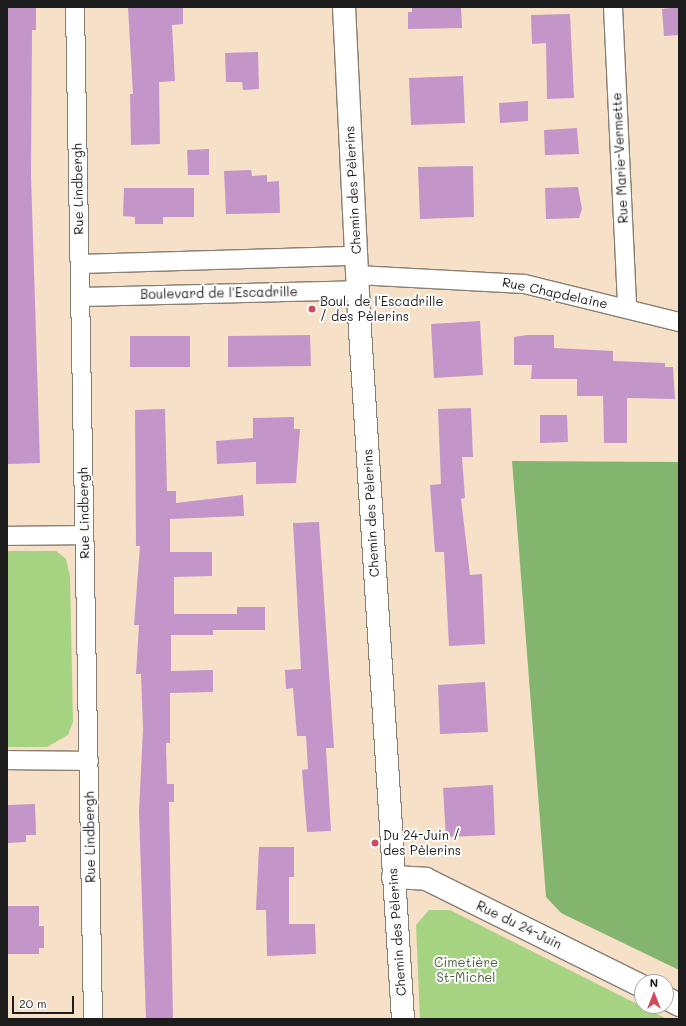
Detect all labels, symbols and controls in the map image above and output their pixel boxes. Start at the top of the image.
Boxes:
street label: Rue Marie-Vermette [609,92,631,224]
street label: Chemin des Pèlerins [342,125,364,255]
street label: Rue Lindbergh [69,143,87,235]
street label: Rue Chapdelaine [501,274,609,312]
street label: Boulevard de l'Escadrille [140,284,298,302]
place label: Boul. de l'Escadrille / des Pèlerins [320,294,444,325]
marker: Boul. de l'Escadrille / des Pèlerins [307,304,317,314]
street label: Chemin des Pèlerins [360,448,382,578]
street label: Rue Lindbergh [75,467,93,559]
street label: Rue Lindbergh [81,791,99,883]
place label: Du 24-Juin / des Pèlerins [383,828,461,859]
marker: Du 24-Juin / des Pèlerins [370,838,380,848]
street label: Chemin des Pèlerins [385,867,409,997]
street label: Rue du 24-Juin [474,898,564,952]
park label: Cimetière St-Michel [434,955,498,986]
north arrow [634,974,674,1014]
text: N [650,975,658,990]
scale bar [14,988,76,1014]
text: 20 m [19,995,47,1011]

